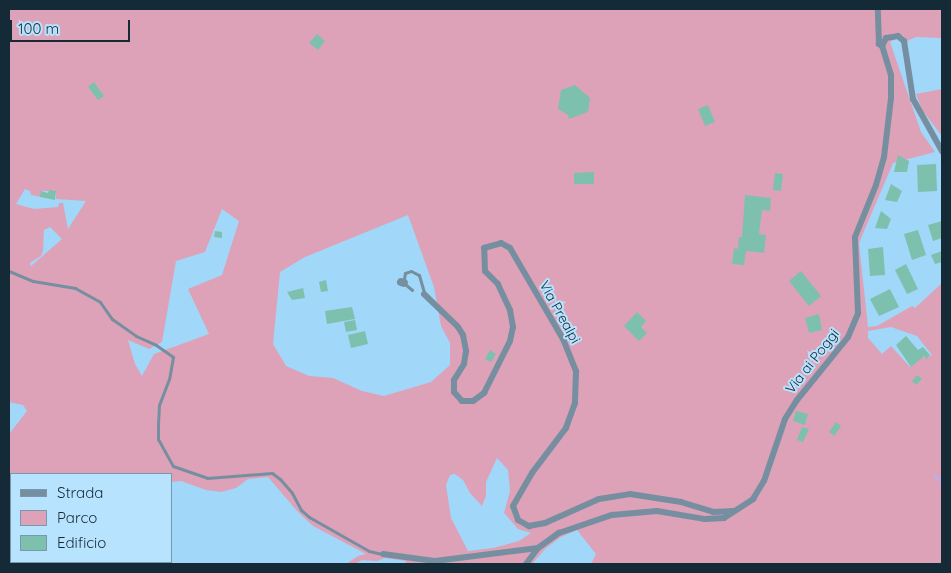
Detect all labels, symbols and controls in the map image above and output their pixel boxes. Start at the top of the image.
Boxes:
scale bar [12,10,132,42]
text: 100 m [18,19,59,38]
street label: Via Prealpi [536,278,584,346]
street label: Via ai Poggi [782,325,842,397]
legend [10,473,172,563]
text: Strada [57,483,103,502]
text: Parco [57,508,97,527]
text: Edificio [57,533,106,552]

